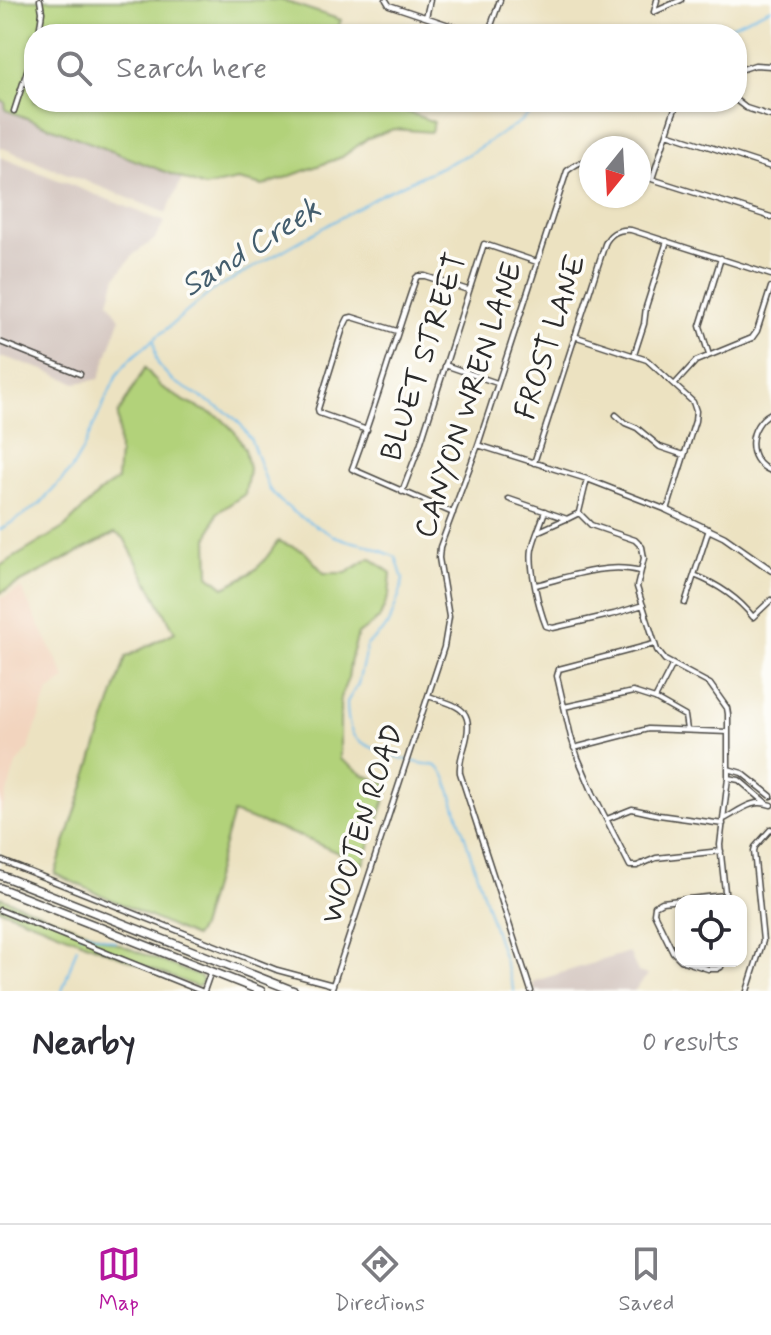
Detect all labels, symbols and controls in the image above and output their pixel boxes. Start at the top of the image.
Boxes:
search box [24,24,747,112]
icon: search [52,46,96,90]
text: Search here [116,49,267,88]
north arrow [579,136,651,208]
water label: Sand Creek [173,188,329,308]
street label: BLUET STREET [372,248,476,466]
street label: FROST LANE [506,250,596,424]
street label: CANYON WREN LANE [406,257,532,543]
street label: WOOTEN ROAD [312,719,414,929]
map controls [675,895,747,967]
button: locate [675,895,747,967]
text: Nearby [32,1021,136,1066]
text: 0 results [642,1026,739,1060]
tab: Map [97,1242,141,1318]
tab: Directions [334,1242,425,1318]
tab: Saved [619,1242,674,1318]

